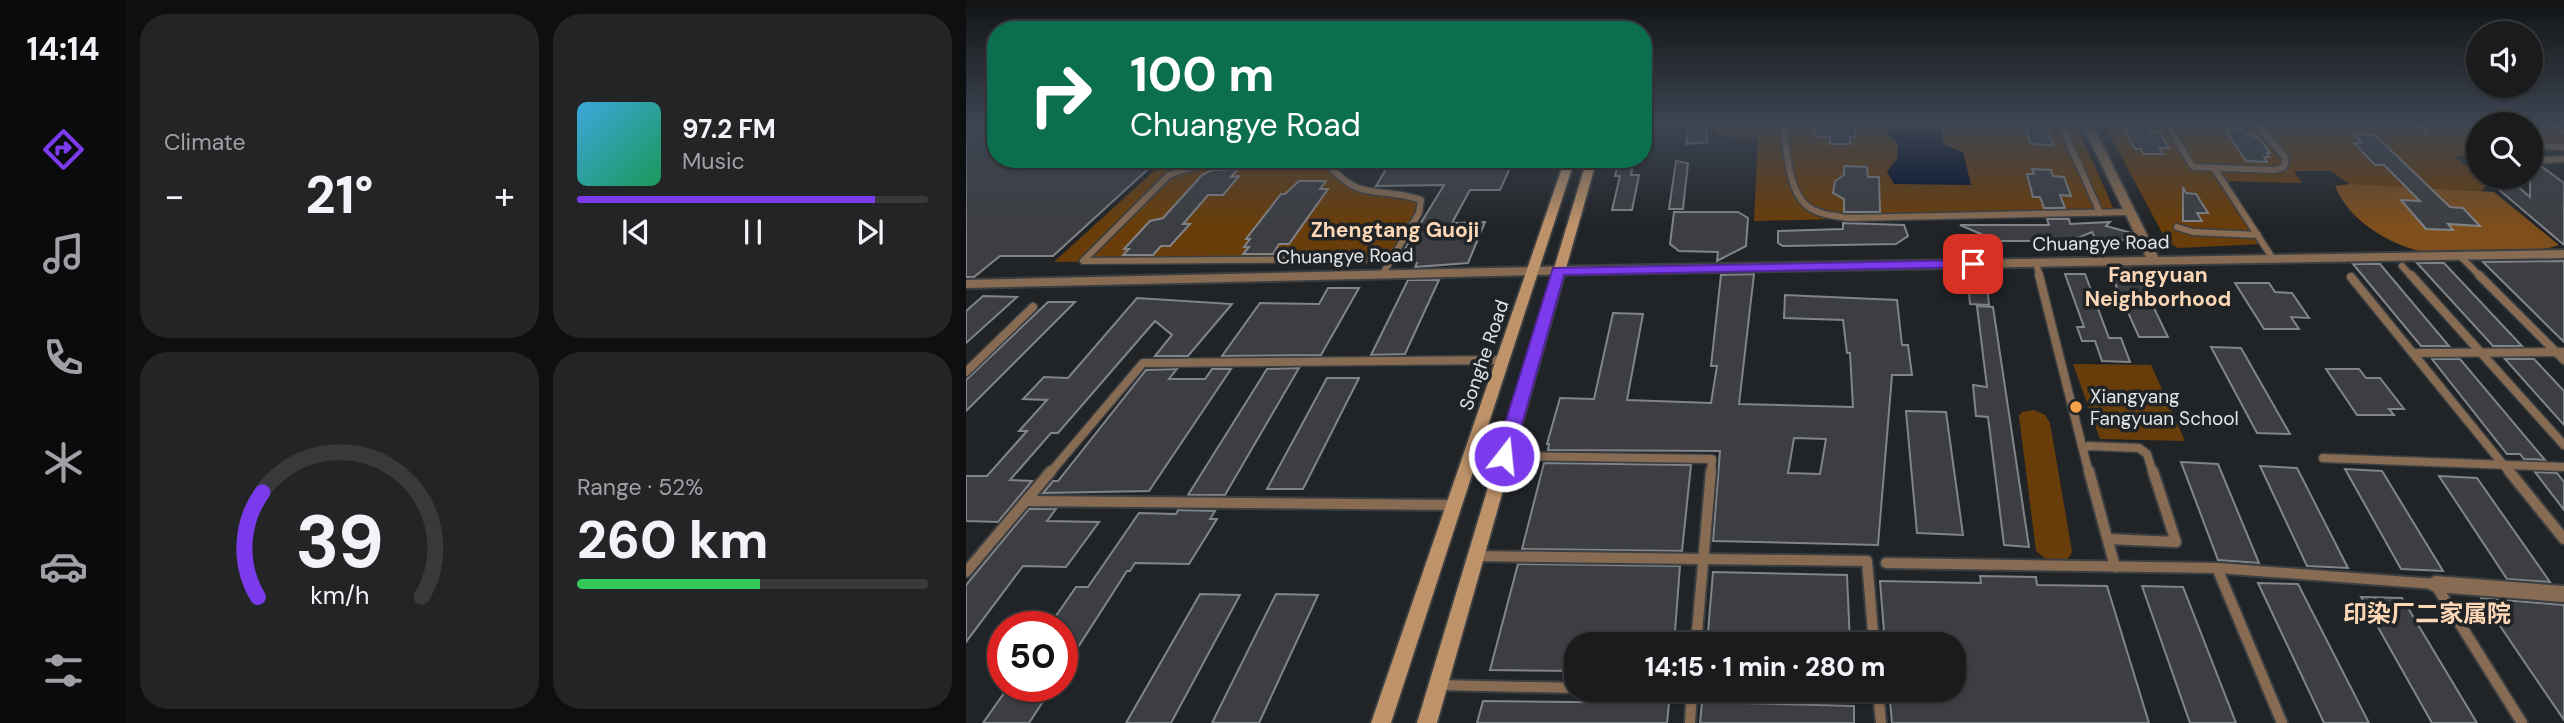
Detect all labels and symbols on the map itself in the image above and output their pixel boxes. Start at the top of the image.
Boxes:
district label: Zhengtang Guoji [1311,216,1479,244]
street label: Chuangye Road [2032,229,2170,257]
pin [1943,234,2003,294]
street label: Chuangye Road [1276,242,1414,270]
district label: Fangyuan Neighborhood [2085,261,2231,313]
street label: Songhe Road [1453,297,1515,413]
place label: Xiangyang Fangyuan School [2090,384,2239,431]
marker: Xiangyang Fangyuan School [2068,399,2084,415]
position arrow [1467,419,1541,493]
district label: 印染厂二家属院 [2343,598,2511,629]
speed limit sign: 50 [987,611,1078,702]

